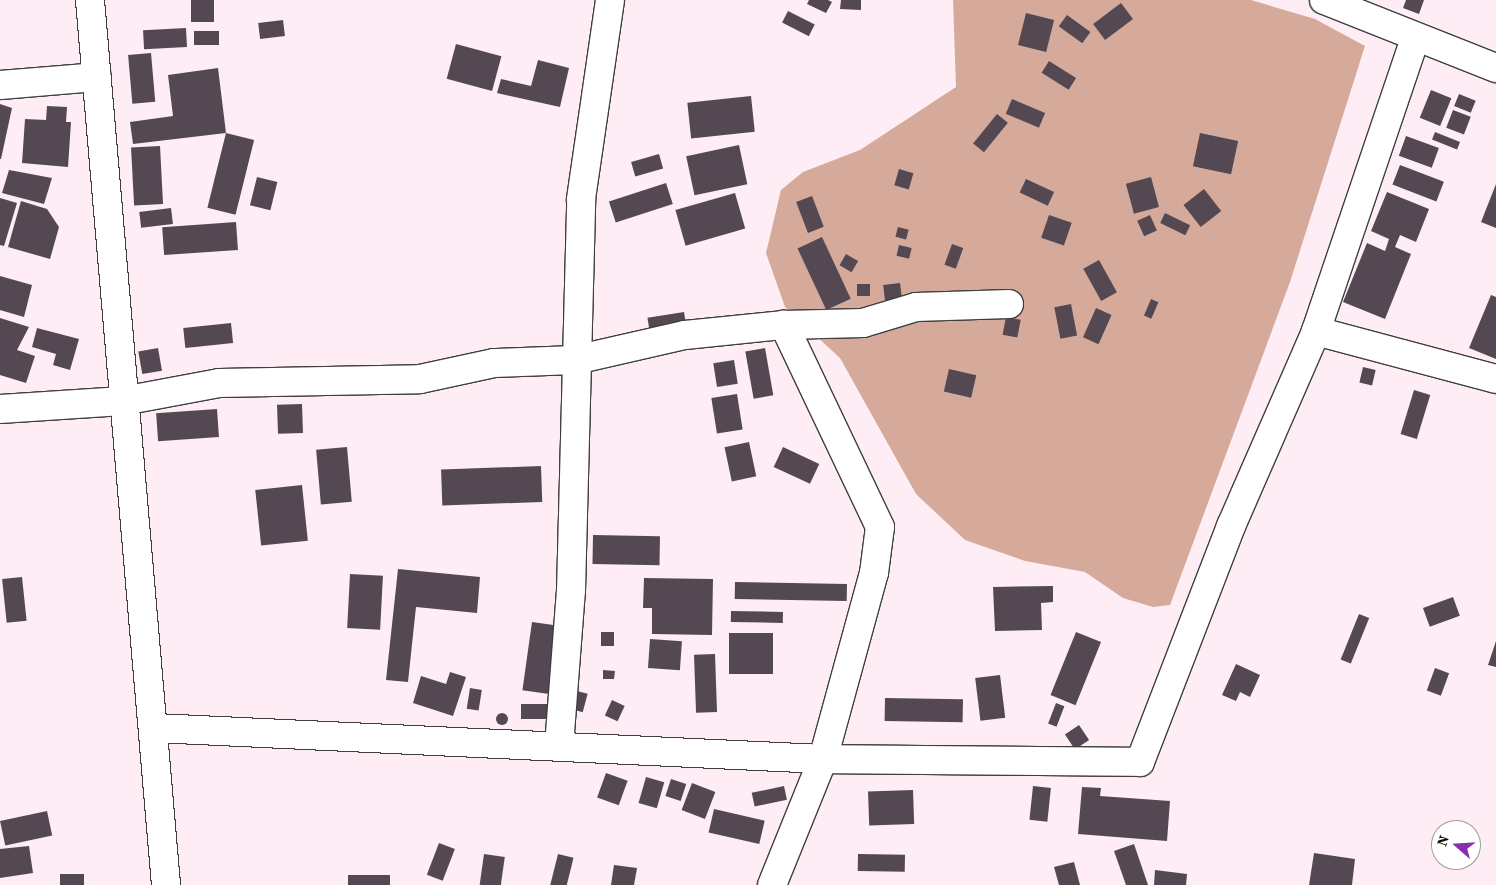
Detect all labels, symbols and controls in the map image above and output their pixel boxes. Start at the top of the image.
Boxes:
north arrow [1431,820,1481,870]
text: N [1432,832,1454,849]

